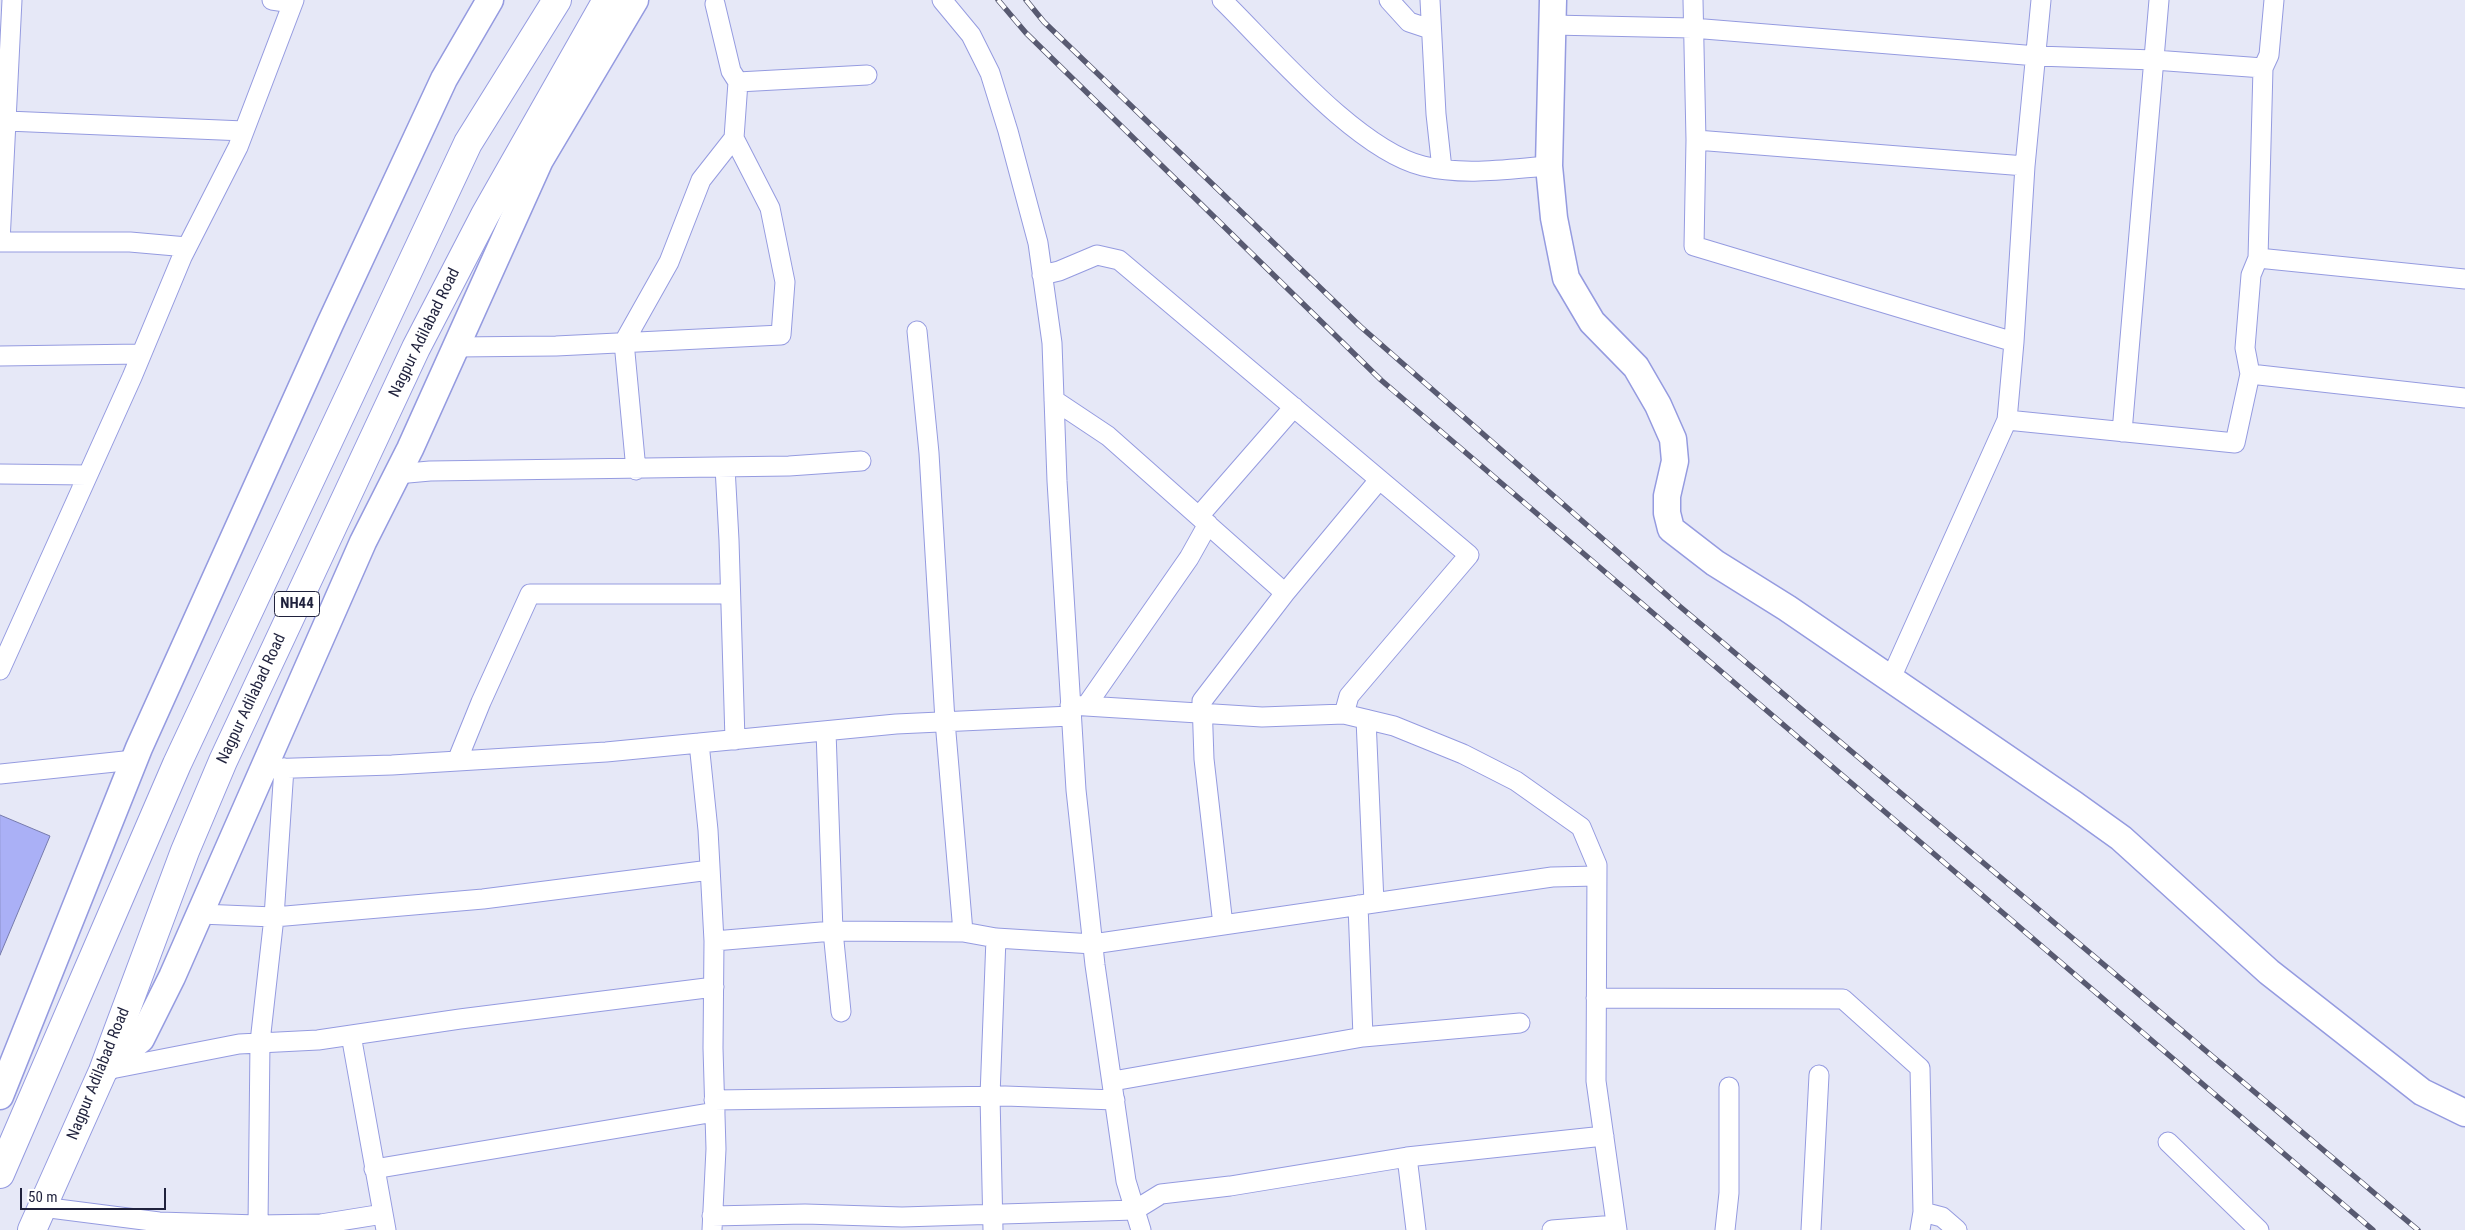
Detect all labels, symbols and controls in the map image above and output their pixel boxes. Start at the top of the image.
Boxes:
street label: Nagpur Adilabad Road [385,265,465,401]
road number: NH44 [274,592,320,616]
street label: Nagpur Adilabad Road [213,631,291,767]
street label: Nagpur Adilabad Road [64,1005,134,1143]
scale bar [22,1178,169,1210]
text: 50 m [28,1188,58,1206]

